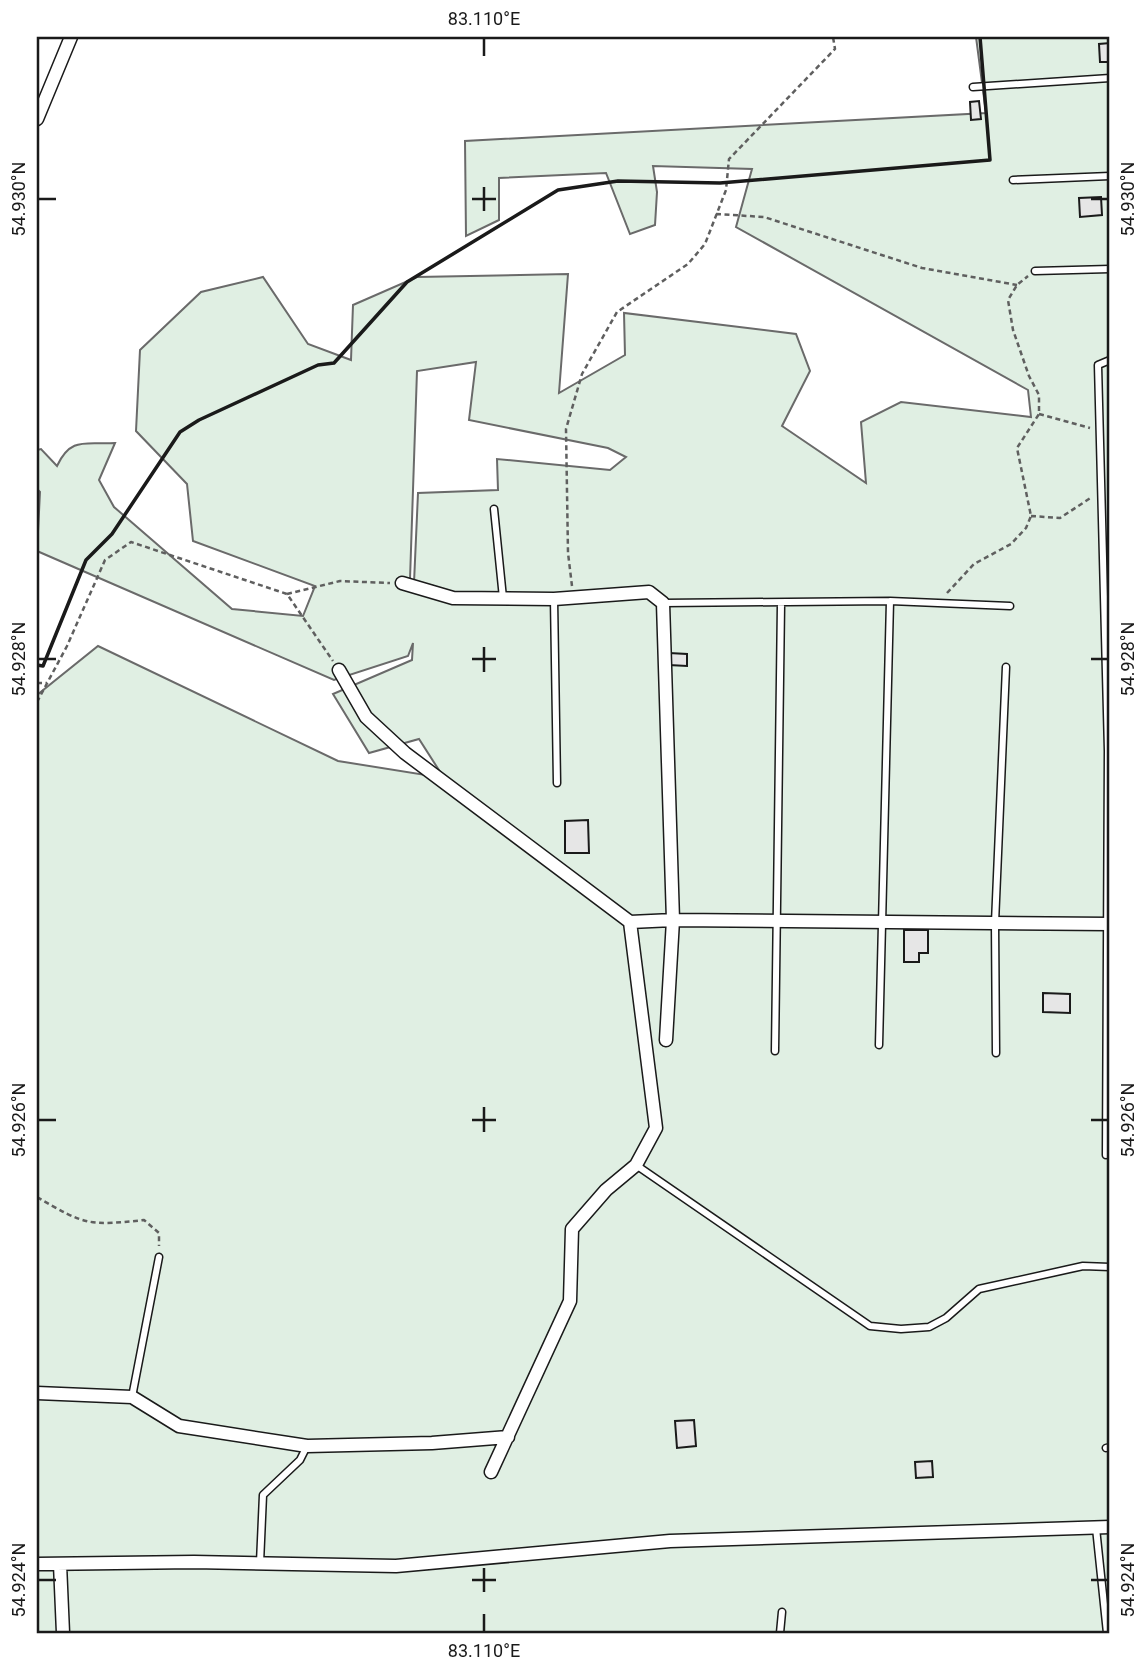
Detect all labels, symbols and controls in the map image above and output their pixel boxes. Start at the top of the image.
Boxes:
text: 83.110°E [448,8,520,29]
text: 54.930°N [8,162,29,236]
text: 54.930°N [1117,162,1138,236]
text: 54.928°N [8,622,29,696]
text: 54.928°N [1117,622,1138,696]
text: 54.926°N [8,1083,29,1157]
text: 54.926°N [1117,1083,1138,1157]
text: 54.924°N [8,1543,29,1617]
text: 54.924°N [1117,1543,1138,1617]
text: 83.110°E [448,1640,520,1661]

